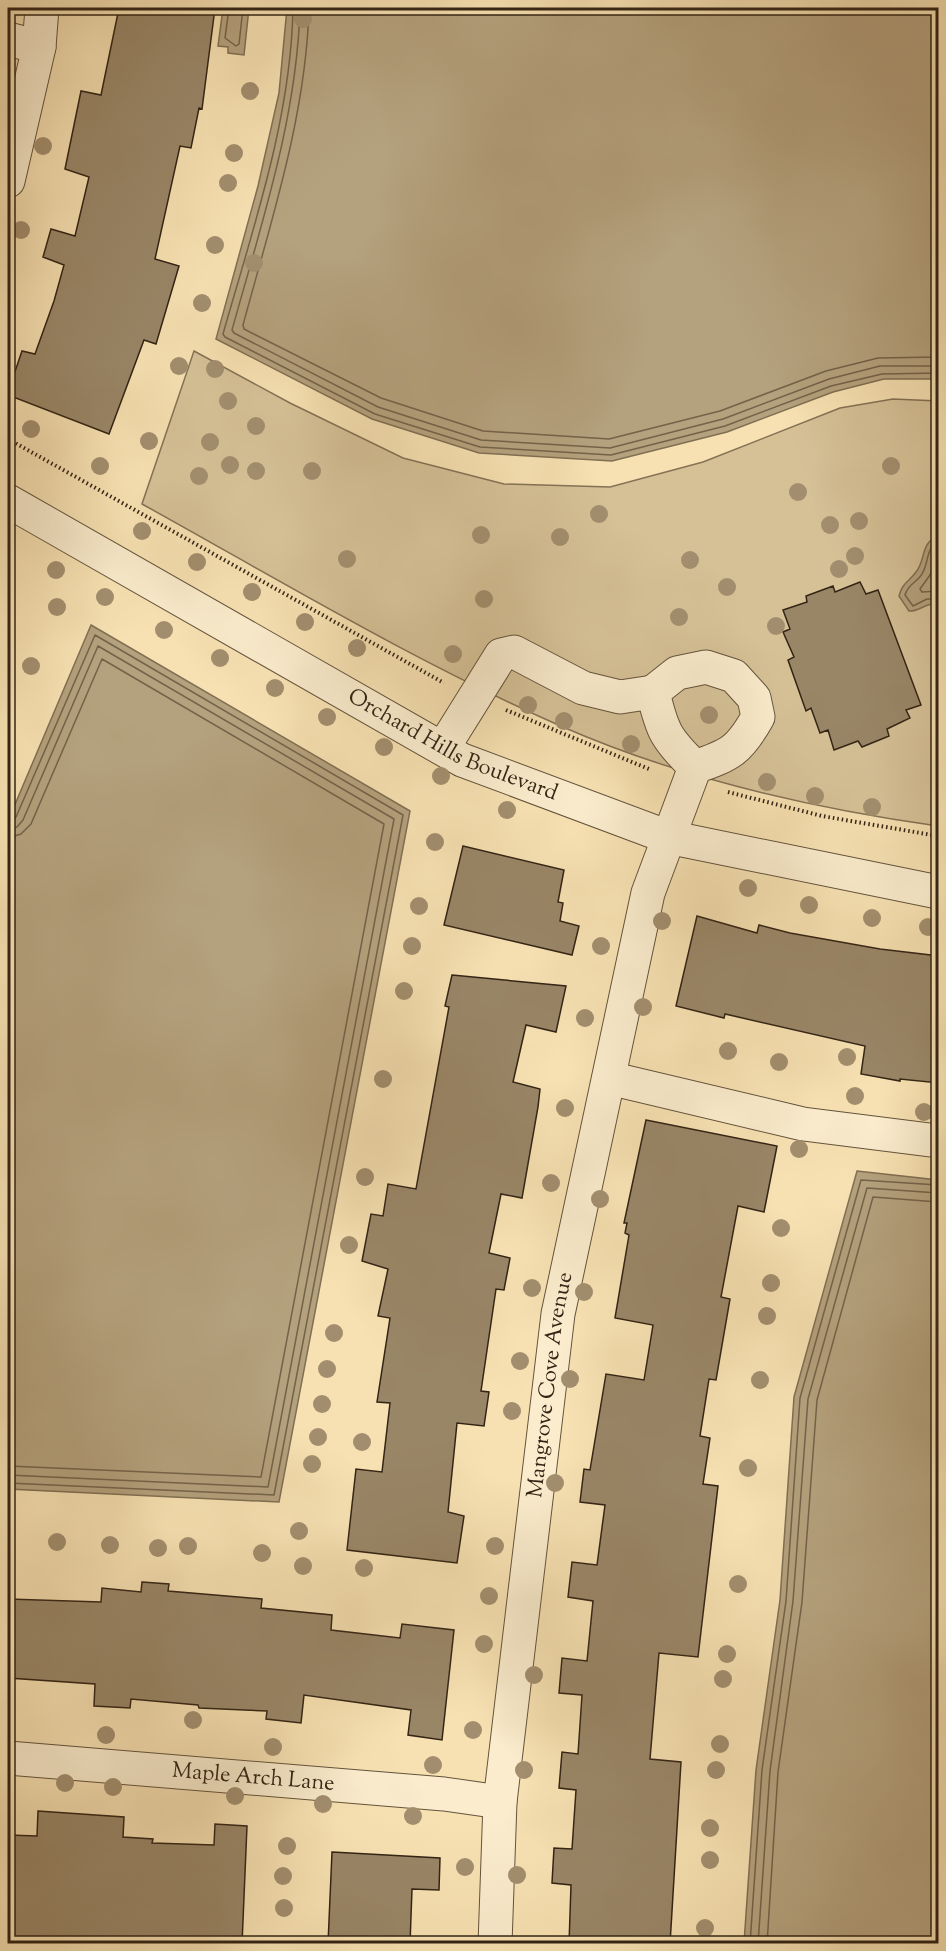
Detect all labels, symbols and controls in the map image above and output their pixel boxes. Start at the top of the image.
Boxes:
street label: Orchard Hills Boulevard [341,682,562,810]
street label: Mangrove Cove Avenue [520,1269,582,1500]
street label: Maple Arch Lane [171,1756,336,1801]

